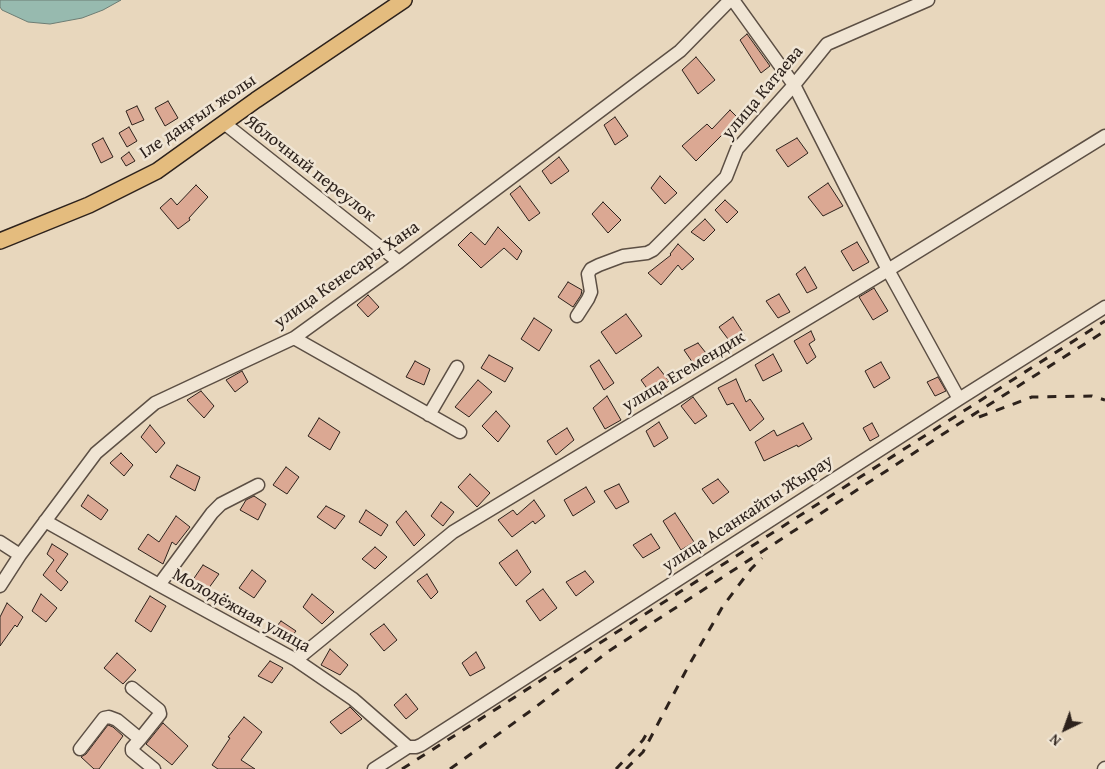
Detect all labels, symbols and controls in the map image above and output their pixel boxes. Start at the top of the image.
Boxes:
street label: улица Катаева [718,42,808,144]
street label: Іле даңғыл жолы [136,70,260,164]
street label: Яблочный переулок [240,111,380,227]
street label: улица Кенесары Хана [270,217,424,333]
street label: улица Егемендик [619,327,749,417]
street label: улица Асанкайгы Жырау [659,451,837,577]
street label: Молодёжная улица [168,564,314,658]
north arrow [1040,704,1090,754]
text: N [1045,730,1065,751]

